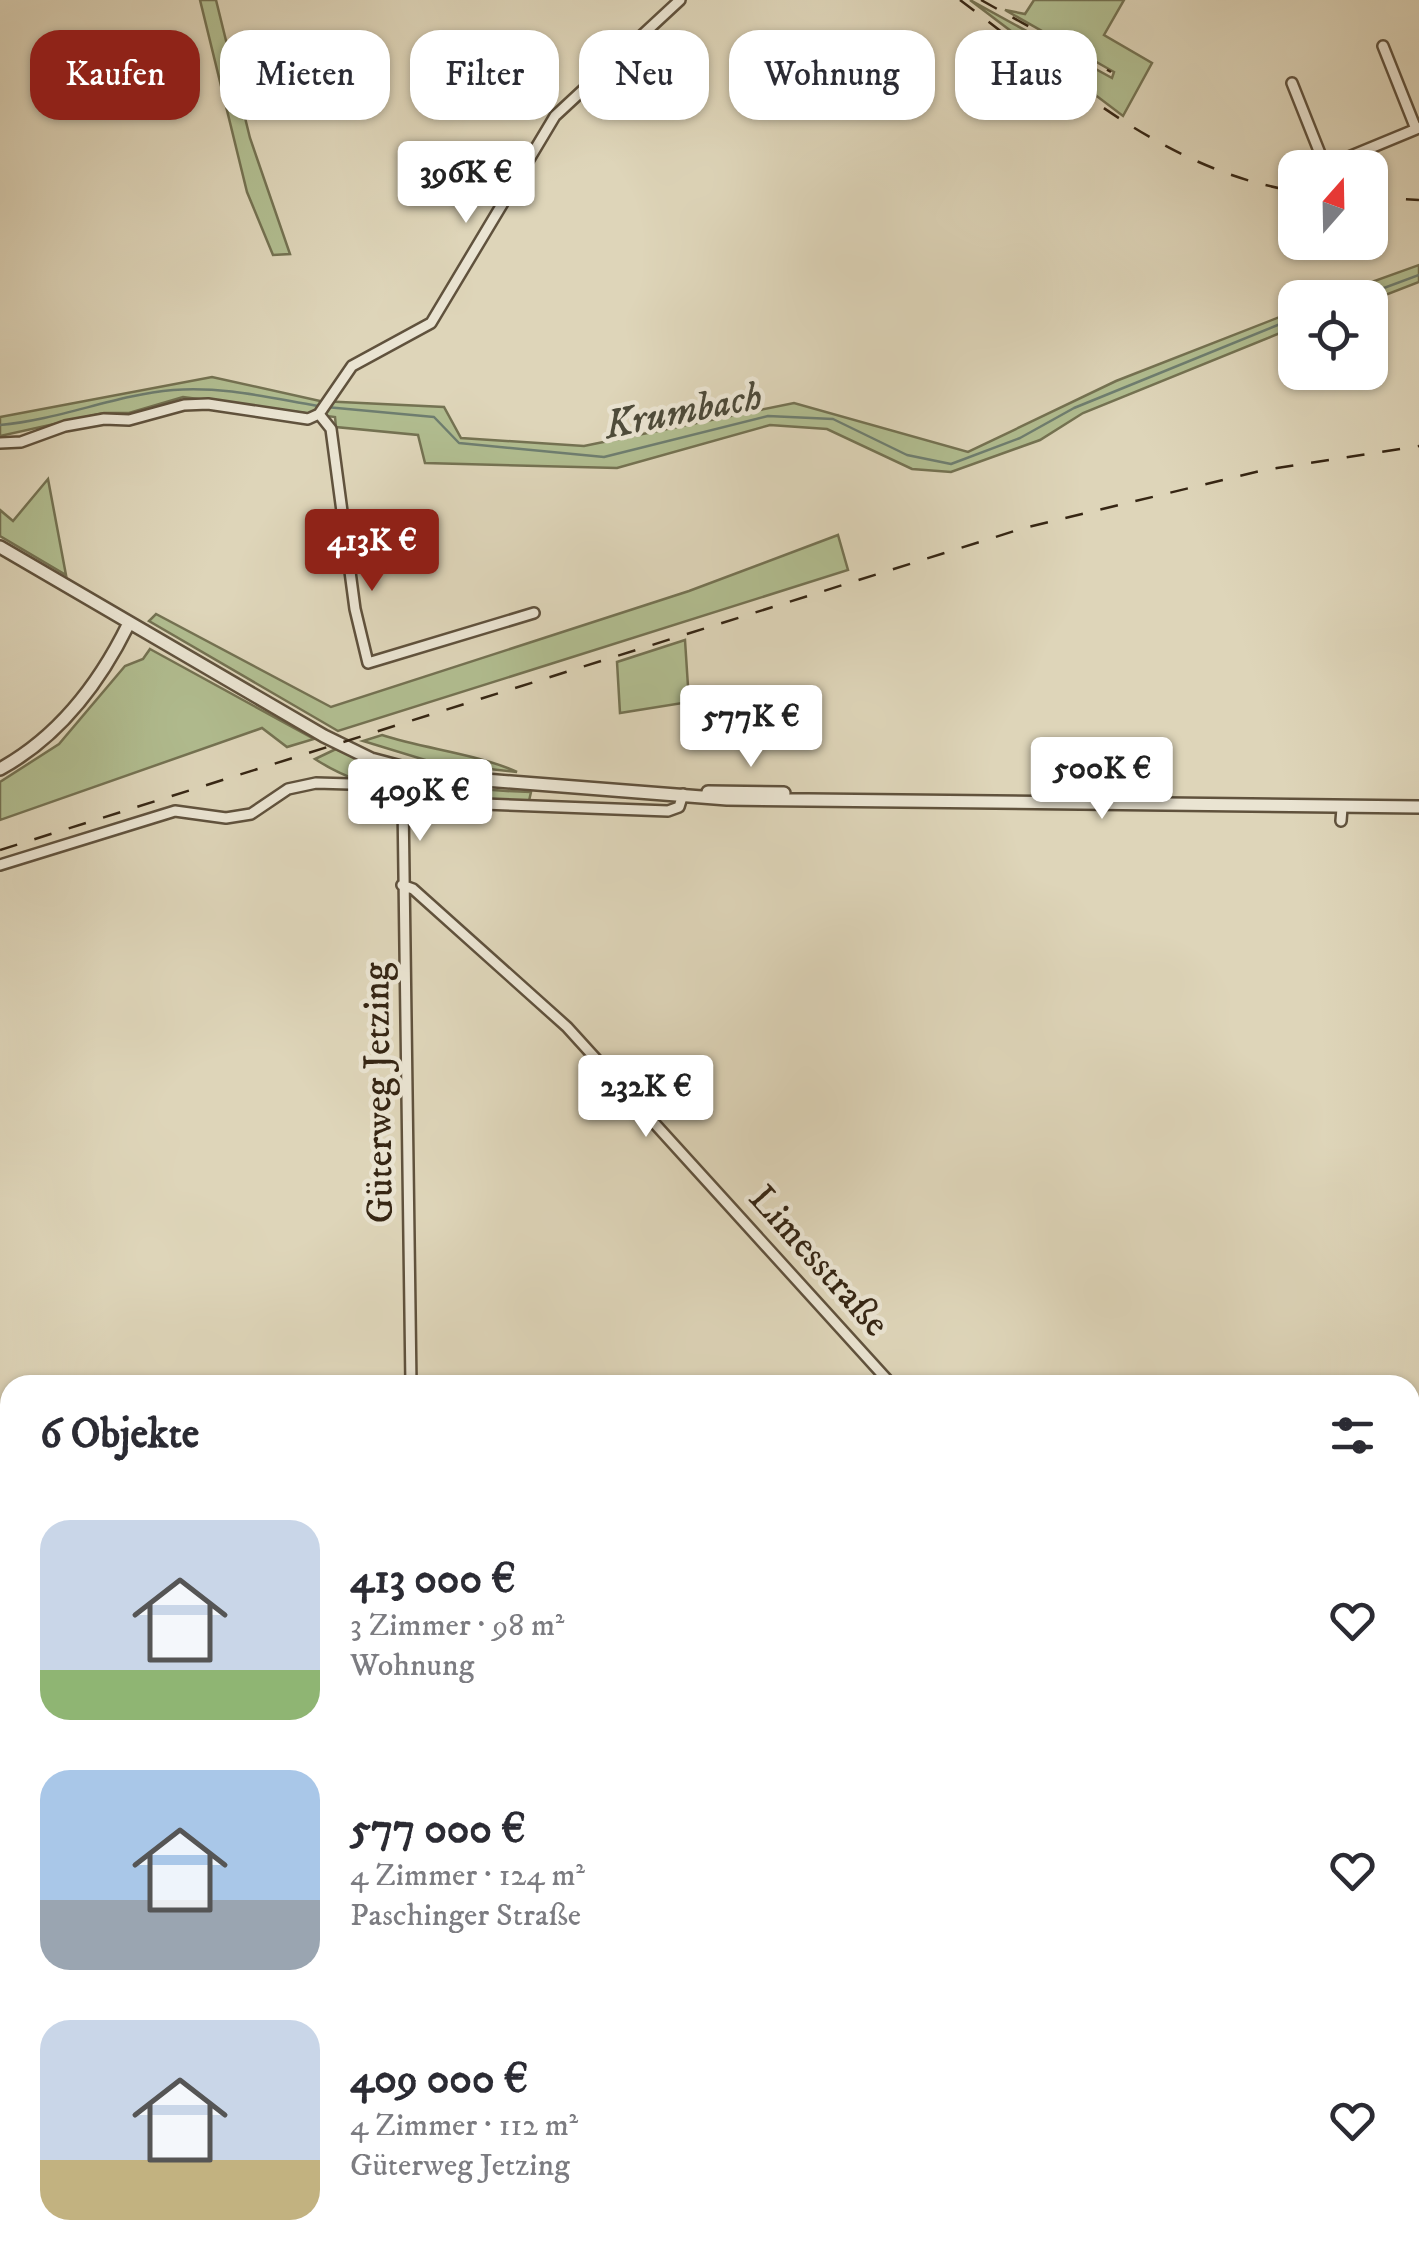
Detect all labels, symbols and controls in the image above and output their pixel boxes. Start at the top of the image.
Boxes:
chip: Kaufen [30,30,200,120]
chip: Mieten [220,30,390,120]
chip: Filter [410,30,559,120]
chip: Neu [579,30,709,120]
chip: Wohnung [729,30,935,120]
chip: Haus [955,30,1097,120]
pin: 396K € [385,141,547,226]
north arrow [1278,150,1388,260]
map controls [1278,150,1388,390]
text: 396K € [420,153,512,193]
button: locate [1278,280,1388,390]
water label: Krumbach [599,372,767,452]
pin: 413K € [291,509,453,594]
text: 413K € [327,521,417,561]
pin: 577K € [670,685,832,770]
text: 577K € [702,697,800,737]
pin: 500K € [1021,737,1183,822]
text: 500K € [1053,749,1151,789]
pin: 409K € [339,759,501,844]
text: 409K € [370,771,470,811]
street label: Güterweg Jetzing [353,962,405,1224]
pin: 232K € [565,1055,727,1140]
text: 232K € [600,1067,692,1107]
street label: Limesstraße [738,1175,899,1347]
icon: filters [1325,1408,1380,1463]
text: 6 Objekte [40,1409,199,1461]
text: 413 000 € [350,1554,516,1606]
icon: home [120,1560,240,1680]
icon: heart [1325,1593,1380,1648]
text: 3 Zimmer · 98 m² [350,1606,564,1646]
text: Wohnung [350,1646,474,1686]
text: 577 000 € [350,1804,526,1856]
icon: home [120,1810,240,1930]
icon: heart [1325,1843,1380,1898]
text: 4 Zimmer · 124 m² [350,1856,585,1896]
text: Paschinger Straße [350,1896,581,1936]
text: 409 000 € [350,2054,528,2106]
icon: home [120,2060,240,2180]
icon: heart [1325,2093,1380,2148]
text: 4 Zimmer · 112 m² [350,2106,578,2146]
text: Güterweg Jetzing [350,2146,570,2186]

